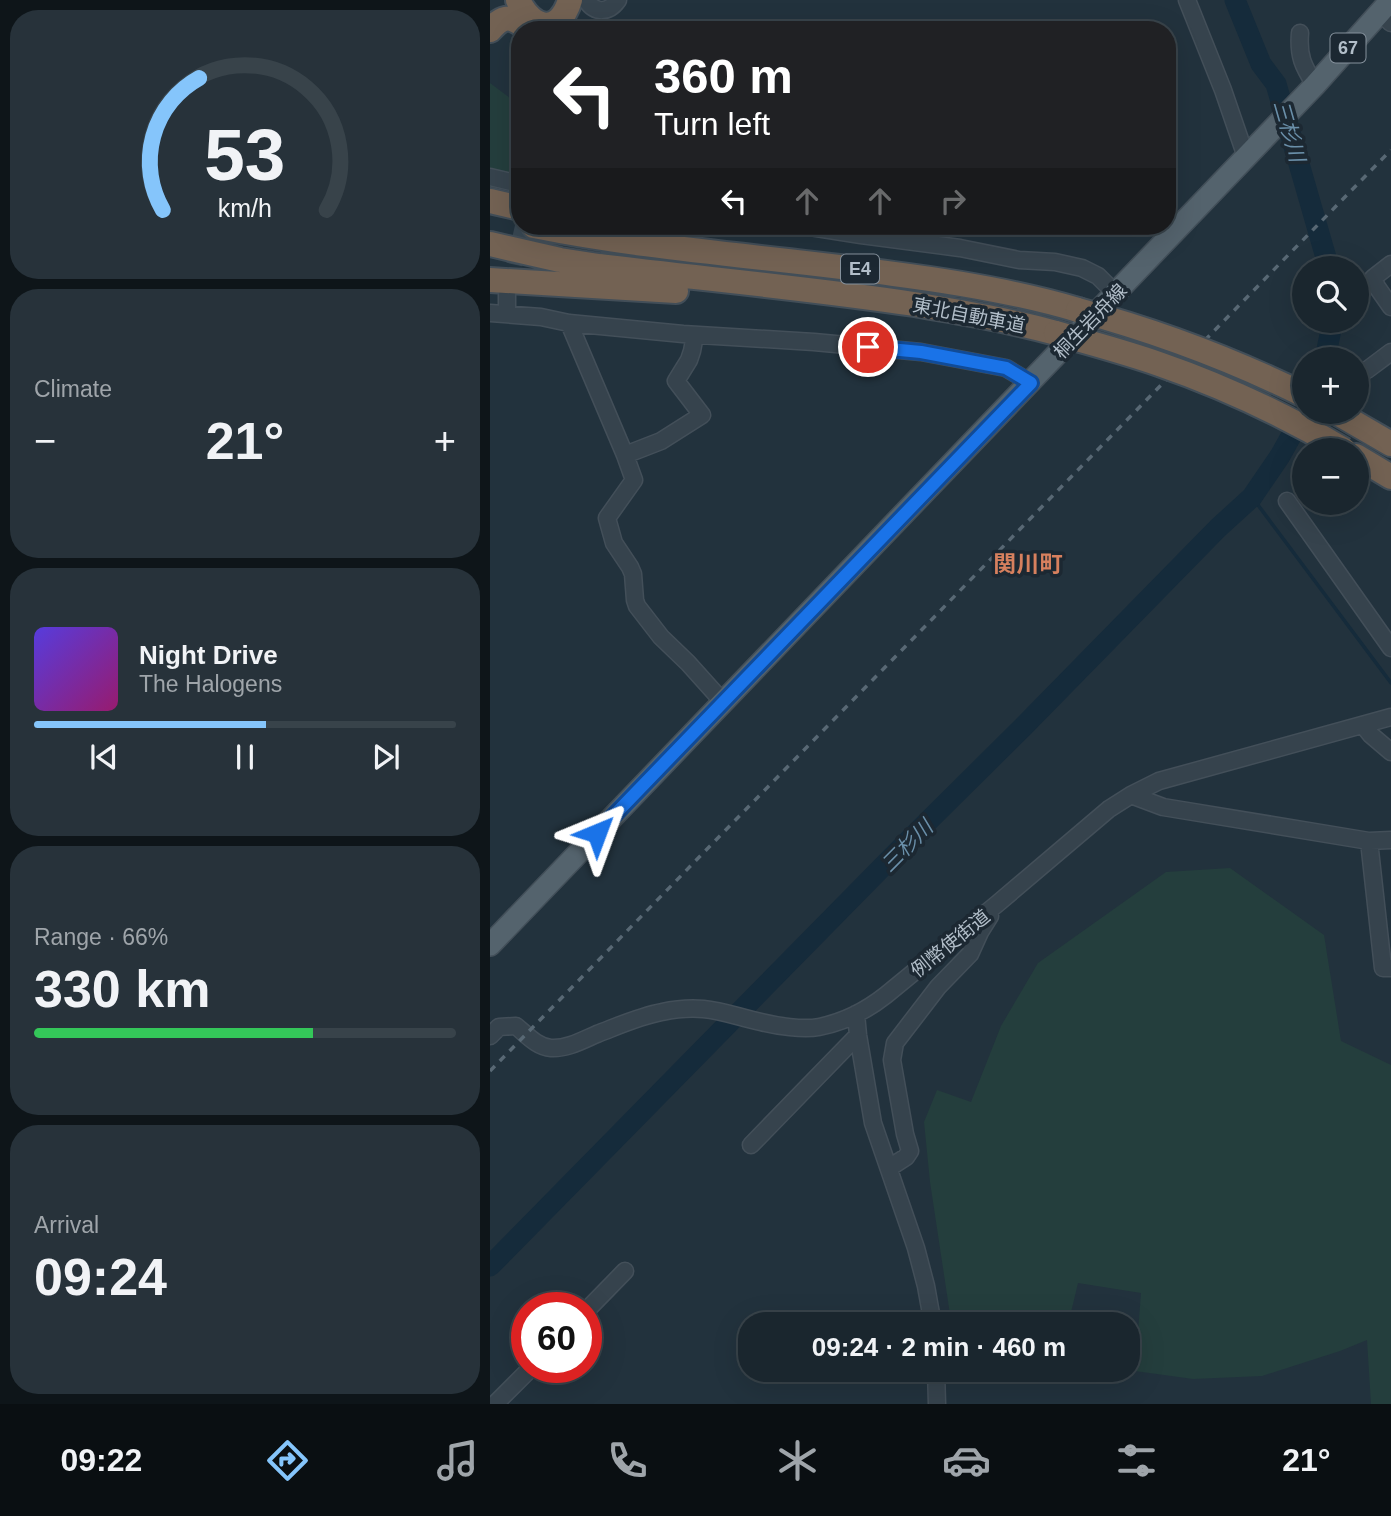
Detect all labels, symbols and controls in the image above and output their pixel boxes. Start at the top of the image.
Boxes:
road number: 67 [1330,33,1366,62]
icon: left [539,49,630,140]
text: 360 m [654,49,793,103]
water label: 三杉川 [1270,97,1310,166]
text: Turn left [654,106,770,142]
text: 53 [205,115,285,196]
icon: left [715,182,753,220]
icon: ahead [788,182,826,220]
icon: ahead [861,182,899,220]
icon: right [934,182,972,220]
text: km/h [218,194,272,222]
road number: E4 [841,255,879,284]
map controls [1292,256,1369,515]
button: search [1292,256,1369,333]
street label: 桐生岩舟線 [1050,280,1131,363]
street label: 東北自動車道 [911,294,1027,337]
pin [838,317,898,377]
icon: arrive [849,328,887,366]
button: + [1292,347,1369,424]
text: Climate [34,376,112,402]
text: 21° [206,412,284,470]
text: − [34,420,56,462]
text: + [434,420,456,462]
button: − [1292,438,1369,515]
district label: 関川町 [994,551,1063,577]
text: Night Drive [139,640,278,670]
text: The Halogens [139,671,282,697]
icon: previous [85,738,123,776]
icon: pause [226,738,264,776]
icon: next [367,738,405,776]
position arrow [560,796,634,870]
water label: 三杉川 [876,814,938,876]
street label: 例幣使街道 [907,905,994,981]
text: Range · 66% [34,924,168,950]
text: 330 km [34,960,210,1018]
text: Arrival [34,1212,99,1238]
text: 09:24 [34,1248,167,1306]
speed limit sign: 60 [511,1292,602,1383]
text: 09:24 · 2 min · 460 m [812,1332,1066,1362]
icon: directions [263,1436,312,1485]
icon: music [433,1436,482,1485]
icon: phone [603,1436,652,1485]
icon: climate [773,1436,822,1485]
icon: car [942,1436,991,1485]
icon: filters [1112,1436,1161,1485]
text: 09:22 [60,1442,142,1478]
text: 21° [1282,1442,1331,1478]

